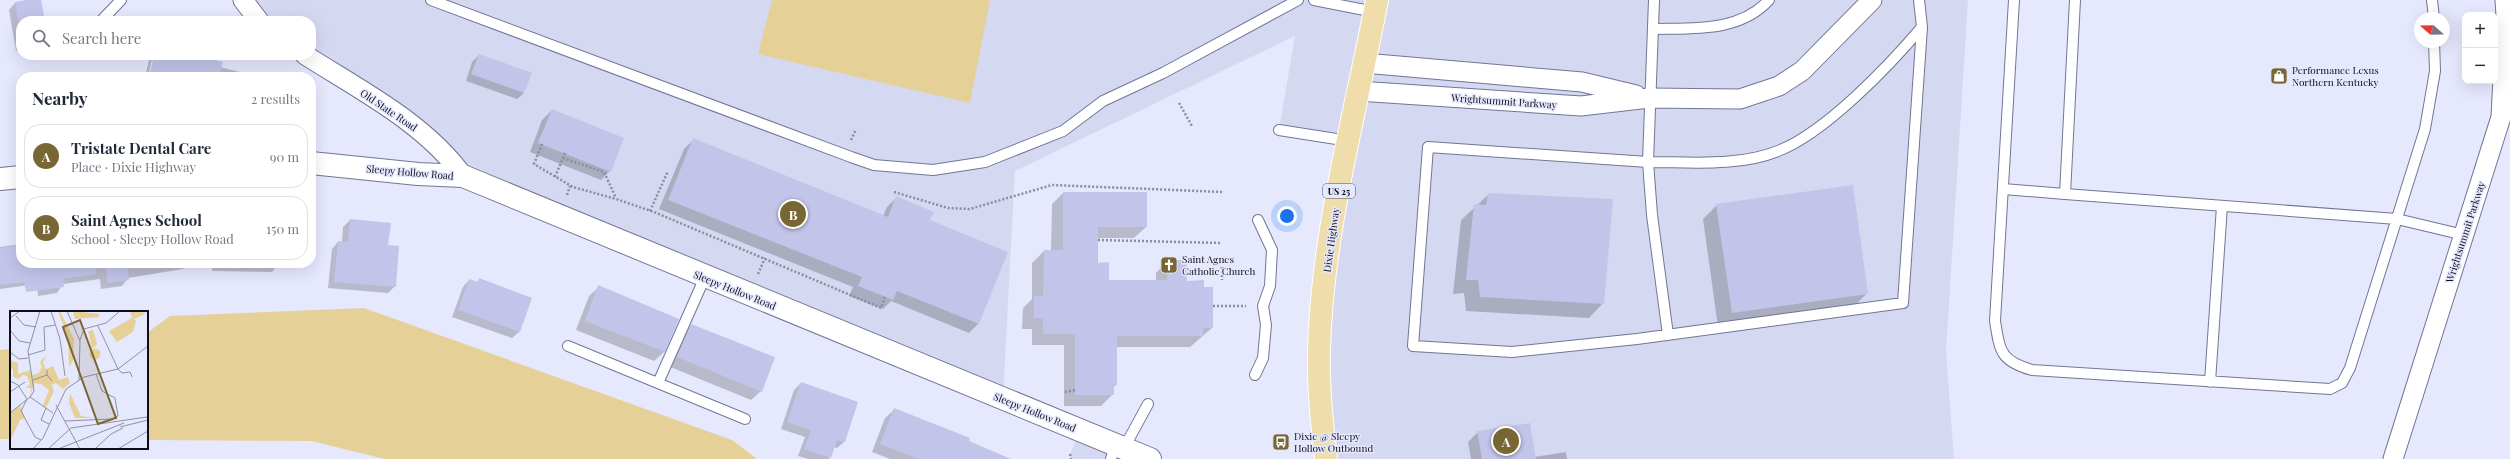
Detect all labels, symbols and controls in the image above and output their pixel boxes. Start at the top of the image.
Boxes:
north arrow [2414,12,2450,48]
map controls [2462,12,2498,84]
button: + [2462,12,2498,48]
search box [16,16,316,60]
icon: search [30,27,52,49]
text: Search here [62,28,141,48]
button: − [2462,48,2498,84]
place label: Performance Lexus Northern Kentucky [2292,63,2379,89]
shop icon: Performance Lexus Northern Kentucky [2269,66,2289,86]
street label: Old State Road [358,86,420,134]
text: Nearby [32,87,87,109]
text: 2 results [251,90,300,107]
street label: Wrightsummit Parkway [1450,90,1557,112]
text: Tristate Dental Care [71,138,211,158]
text: A [42,148,50,165]
text: 90 m [270,148,299,165]
text: Place · Dixie Highway [71,158,196,175]
street label: Sleepy Hollow Road [366,161,454,183]
street label: Wrightsummit Parkway [2442,180,2488,285]
road number: US 25 [1323,184,1355,198]
pin: B [780,199,806,229]
your location [1277,206,1297,226]
street label: Dixie Highway [1320,207,1342,273]
text: Saint Agnes School [71,210,202,230]
text: B [42,220,50,237]
text: 150 m [266,220,299,237]
text: School · Sleepy Hollow Road [71,230,234,247]
place label: Saint Agnes Catholic Church [1182,252,1255,278]
church icon: Saint Agnes Catholic Church [1159,255,1179,275]
street label: Sleepy Hollow Road [692,267,778,313]
inset map [10,311,148,449]
street label: Sleepy Hollow Road [992,389,1078,435]
pin: A [1493,426,1519,456]
place label: Dixie @ Sleepy Hollow Outbound [1294,429,1373,455]
bus stop icon: Dixie @ Sleepy Hollow Outbound [1271,432,1291,452]

